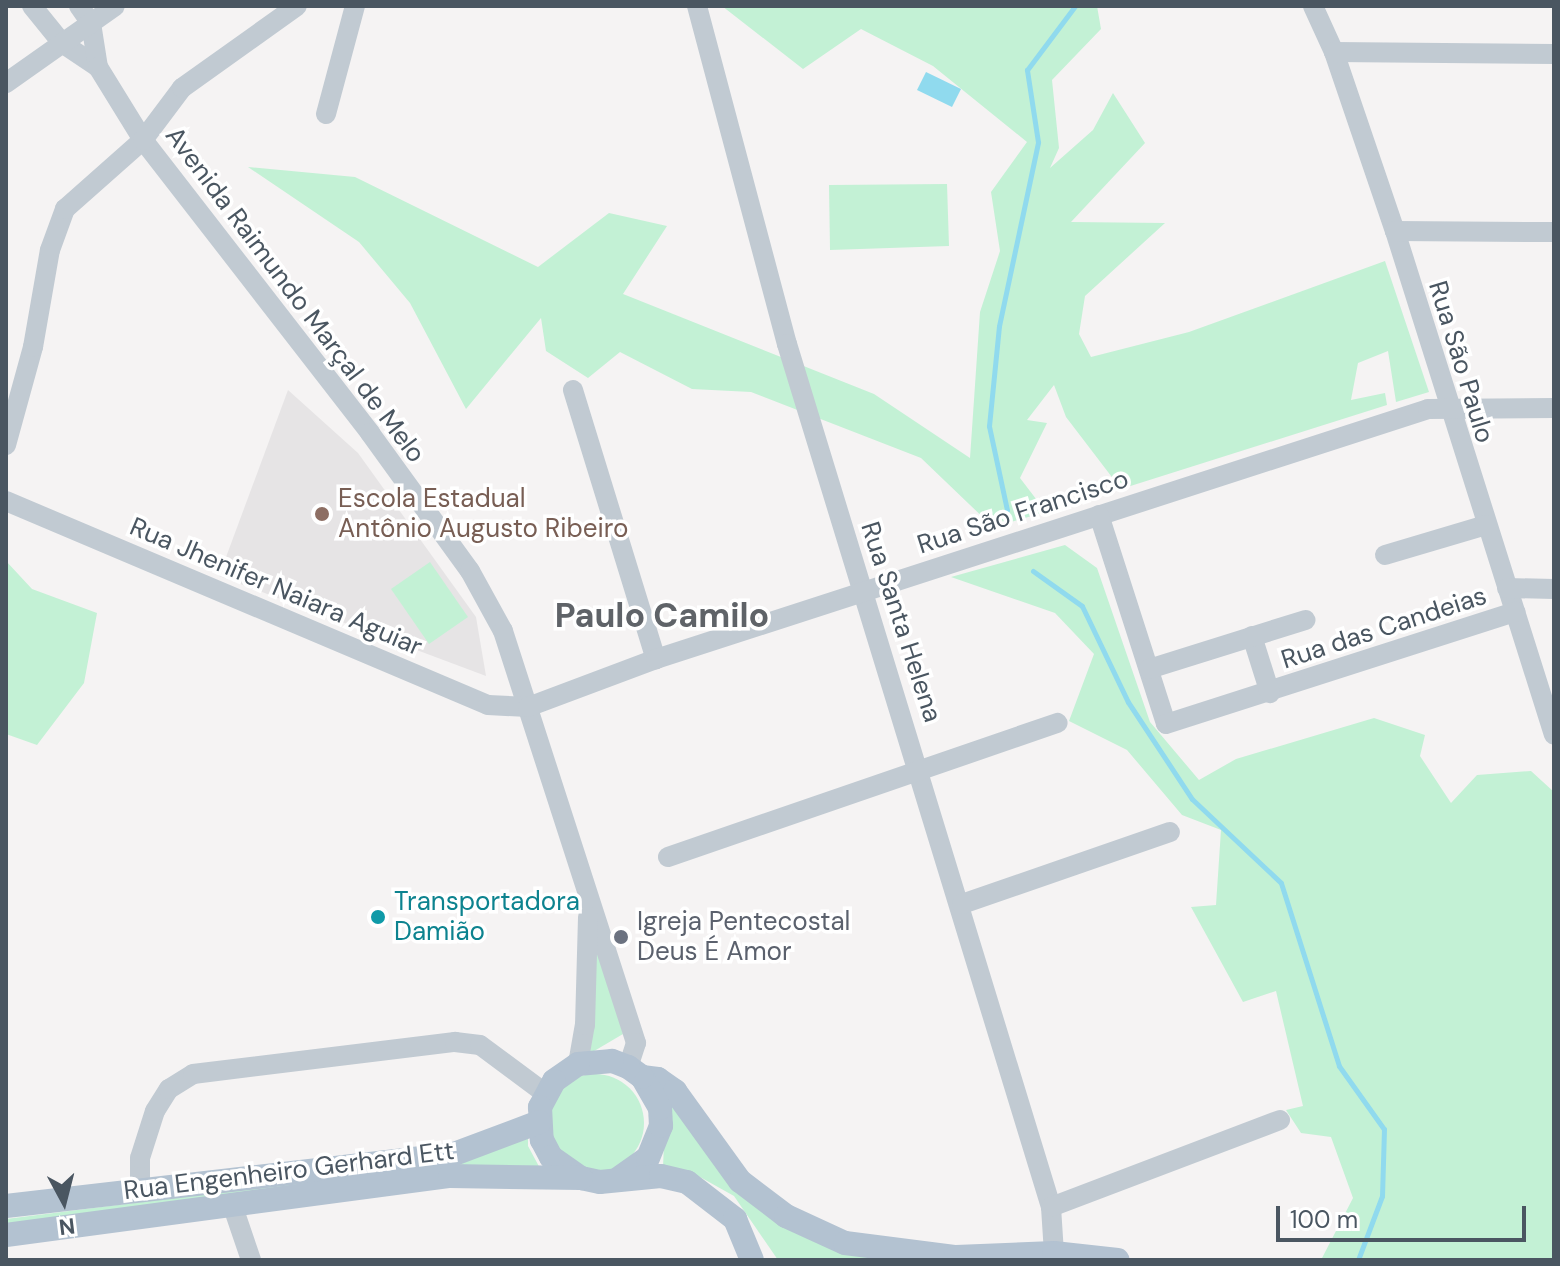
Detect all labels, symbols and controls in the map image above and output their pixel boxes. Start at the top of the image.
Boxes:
street label: Avenida Raimundo Marçal de Melo [159,121,431,469]
street label: Rua São Paulo [1422,277,1500,447]
street label: Rua São Francisco [914,463,1132,561]
place label: Escola Estadual Antônio Augusto Ribeiro [338,483,628,544]
marker: Escola Estadual Antônio Augusto Ribeiro [313,505,331,523]
street label: Rua Jhenifer Naiara Aguiar [125,511,427,663]
street label: Rua Santa Helena [854,518,948,726]
street label: Rua das Candeias [1277,580,1491,676]
district label: Paulo Camilo [555,596,769,636]
place label: Transportadora Damião [394,886,580,948]
place label: Igreja Pentecostal Deus É Amor [637,906,850,968]
marker: Transportadora Damião [369,908,387,926]
marker: Igreja Pentecostal Deus É Amor [612,928,630,946]
street label: Rua Engenheiro Gerhard Ett [122,1135,456,1207]
north arrow [24,1162,104,1242]
scale bar [1280,1190,1530,1240]
text: 100 m [1290,1204,1358,1235]
text: N [57,1211,77,1242]

